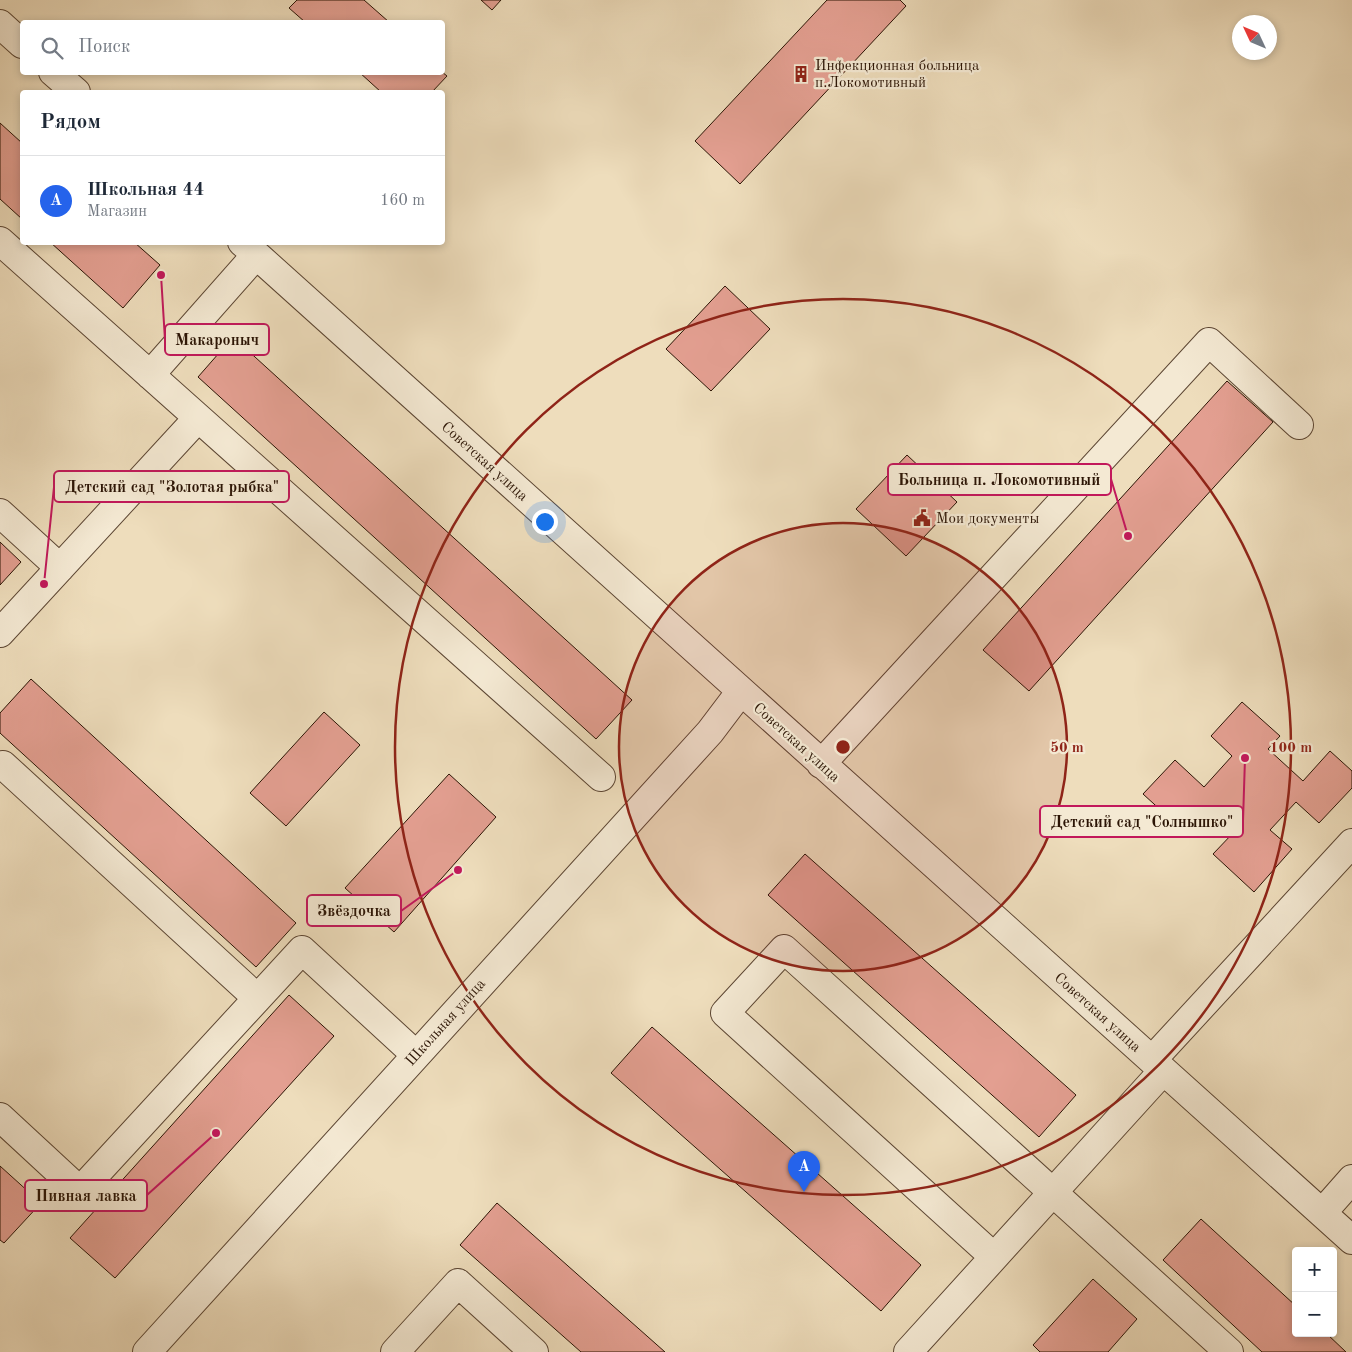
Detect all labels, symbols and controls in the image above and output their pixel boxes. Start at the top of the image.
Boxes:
north arrow [1232,15,1277,60]
search box [20,20,445,75]
icon: search [38,34,66,62]
text: Поиск [78,38,130,57]
place label: Инфекционная больница п.Локомотивный [815,59,980,91]
building icon: Инфекционная больница п.Локомотивный [791,64,811,84]
text: Рядом [40,112,101,133]
text: Школьная 44 [87,181,205,200]
text: A [50,193,62,209]
text: 160 m [380,193,425,209]
text: Магазин [87,204,147,220]
callout: Макароныч [165,324,269,355]
text: Макароныч [175,333,259,349]
street label: Советская улица [438,420,531,505]
callout: Больница п. Локомотивный [888,464,1111,495]
callout: Детский сад "Золотая рыбка" [54,471,289,502]
text: Больница п. Локомотивный [898,473,1100,489]
text: Детский сад "Золотая рыбка" [65,480,279,496]
public building icon: Мои документы [912,508,932,528]
your location [532,509,558,535]
place label: Мои документы [936,512,1039,527]
street label: Советская улица [750,701,843,786]
centre of rings [834,738,852,756]
text: 50 m [1050,741,1084,756]
text: 100 m [1270,741,1312,756]
callout: Детский сад "Солнышко" [1040,806,1243,837]
text: Детский сад "Солнышко" [1051,815,1233,831]
callout: Звёздочка [307,895,401,926]
text: Звёздочка [317,904,391,920]
street label: Советская улица [1051,971,1144,1056]
street label: Школьная улица [403,976,489,1069]
pin: A [788,1151,820,1192]
callout: Пивная лавка [25,1180,147,1211]
text: Пивная лавка [35,1189,137,1205]
map controls [1292,1247,1337,1337]
button: + [1292,1247,1337,1292]
button: − [1292,1292,1337,1337]

